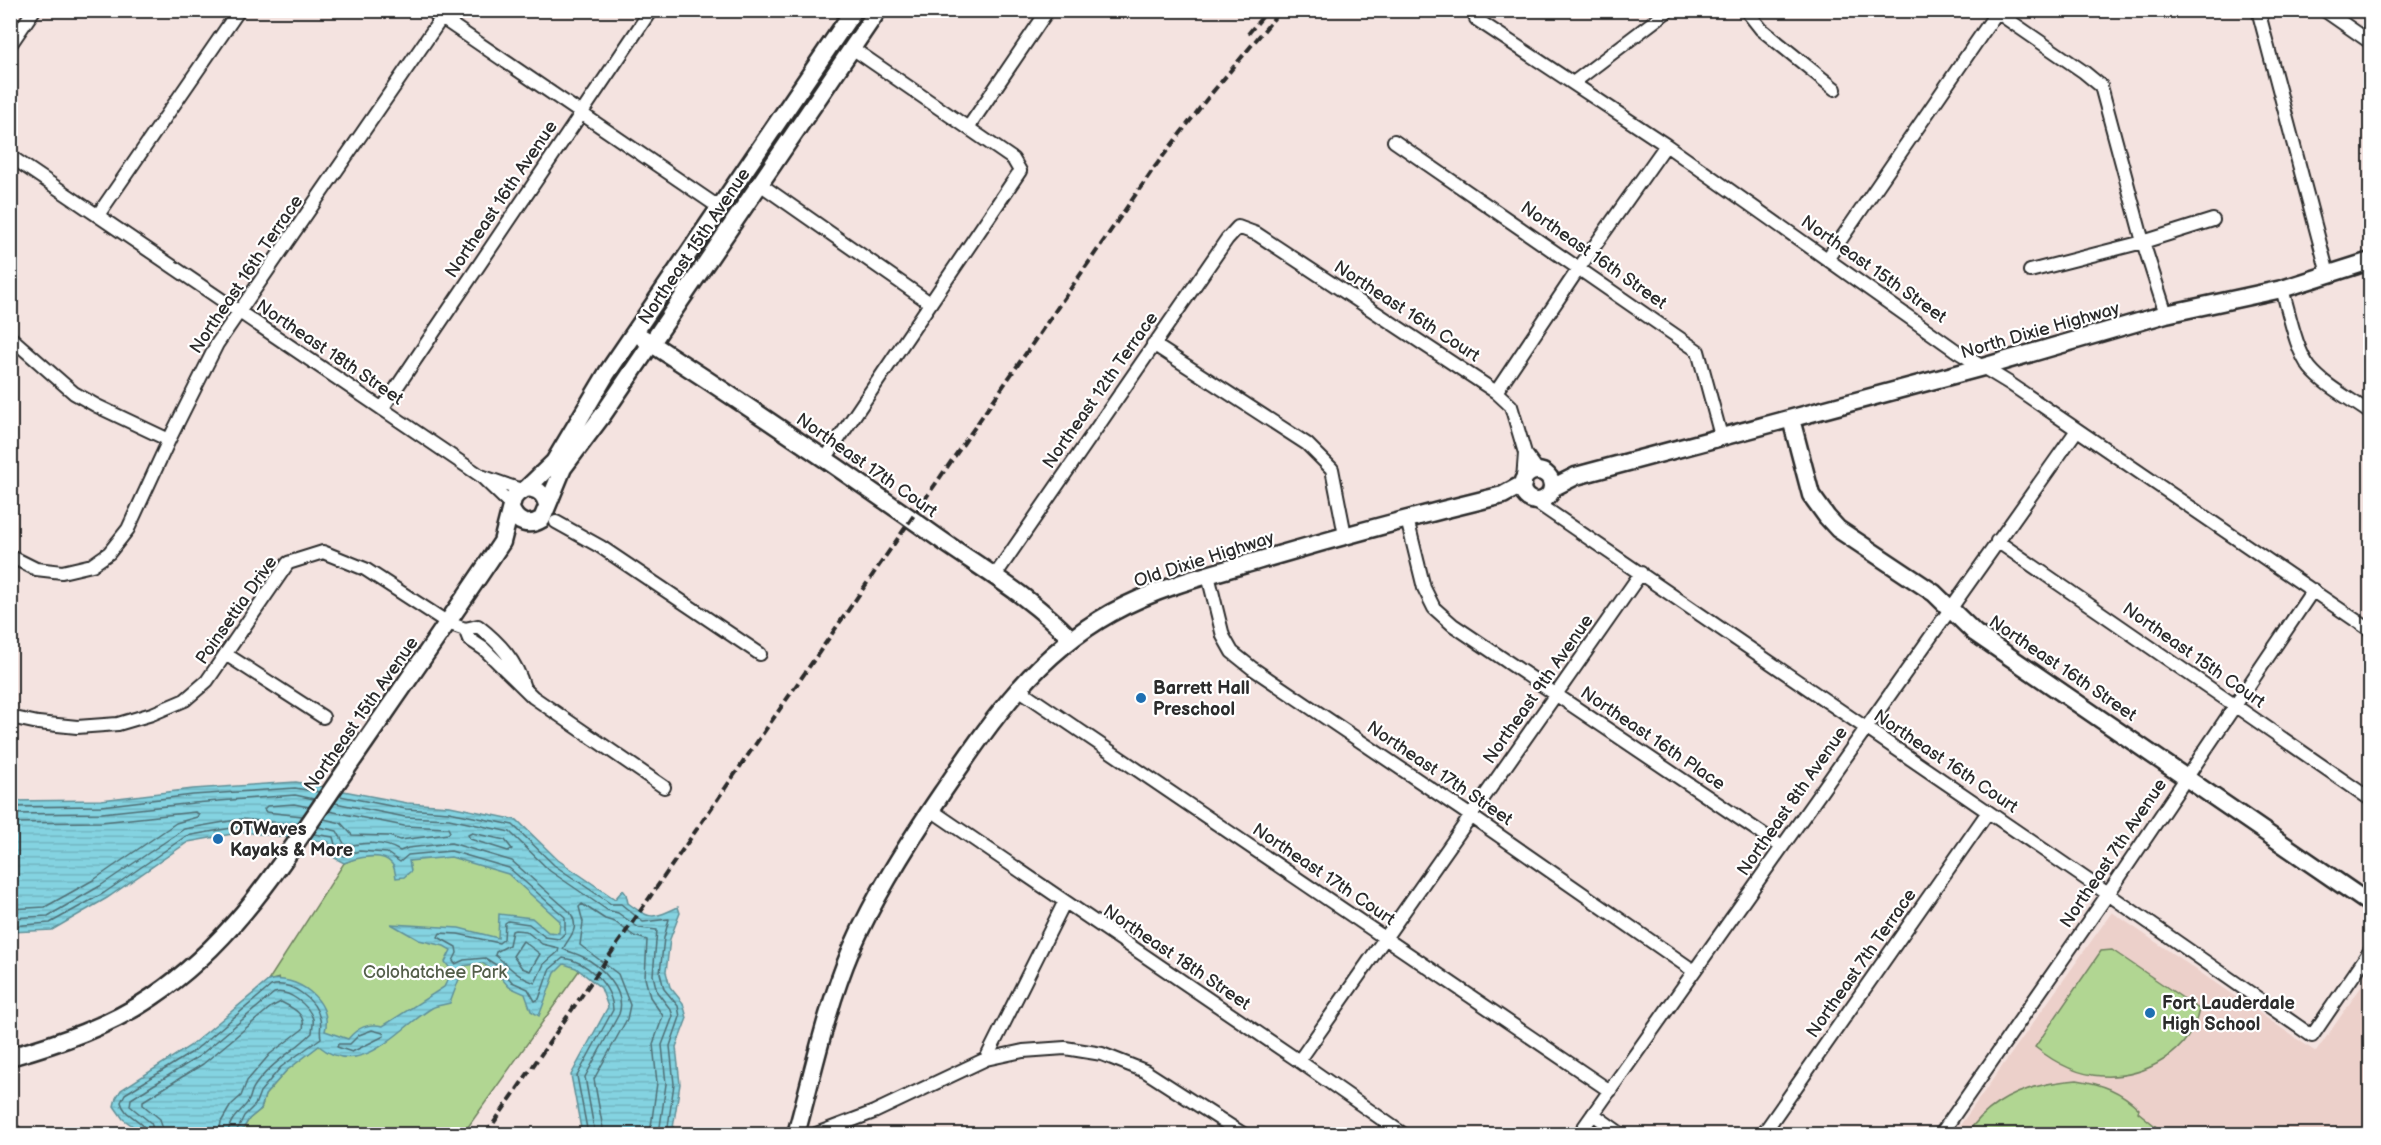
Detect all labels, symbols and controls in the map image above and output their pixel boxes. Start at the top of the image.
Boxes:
street label: Northeast 16th Avenue [441,117,562,282]
street label: Northeast 15th Avenue [634,164,755,328]
street label: Northeast 16th Terrace [186,191,307,357]
street label: Northeast 16th Street [1517,197,1671,314]
street label: Northeast 15th Street [1797,211,1951,328]
street label: Northeast 16th Court [1330,256,1484,367]
street label: Northeast 18th Street [252,295,408,410]
street label: North Dixie Highway [1958,298,2123,363]
street label: Northeast 12th Terrace [1038,308,1163,473]
street label: Northeast 17th Court [792,409,942,522]
street label: Old Dixie Highway [1131,527,1278,592]
street label: Poinsettia Drive [191,552,282,668]
street label: Northeast 15th Court [2119,598,2269,713]
street label: Northeast 9th Avenue [1479,610,1598,768]
street label: Northeast 16th Street [1985,611,2141,726]
street label: Northeast 15th Avenue [300,633,423,796]
place label: Barrett Hall Preschool [1153,678,1250,720]
street label: Northeast 16th Place [1576,682,1729,795]
marker: Barrett Hall Preschool [1134,691,1148,705]
street label: Northeast 16th Court [1870,705,2022,818]
street label: Northeast 17th Street [1363,717,1517,830]
street label: Northeast 8th Avenue [1733,722,1852,880]
street label: Northeast 7th Avenue [2056,775,2171,932]
place label: OTWaves Kayaks & More [230,819,353,861]
street label: Northeast 17th Court [1248,819,1399,930]
marker: OTWaves Kayaks & More [211,832,225,846]
street label: Northeast 7th Terrace [1802,885,1921,1042]
street label: Northeast 18th Street [1099,900,1255,1015]
park label: Colohatchee Park [363,962,507,983]
place label: Fort Lauderdale High School [2162,993,2295,1035]
marker: Fort Lauderdale High School [2143,1006,2157,1020]

